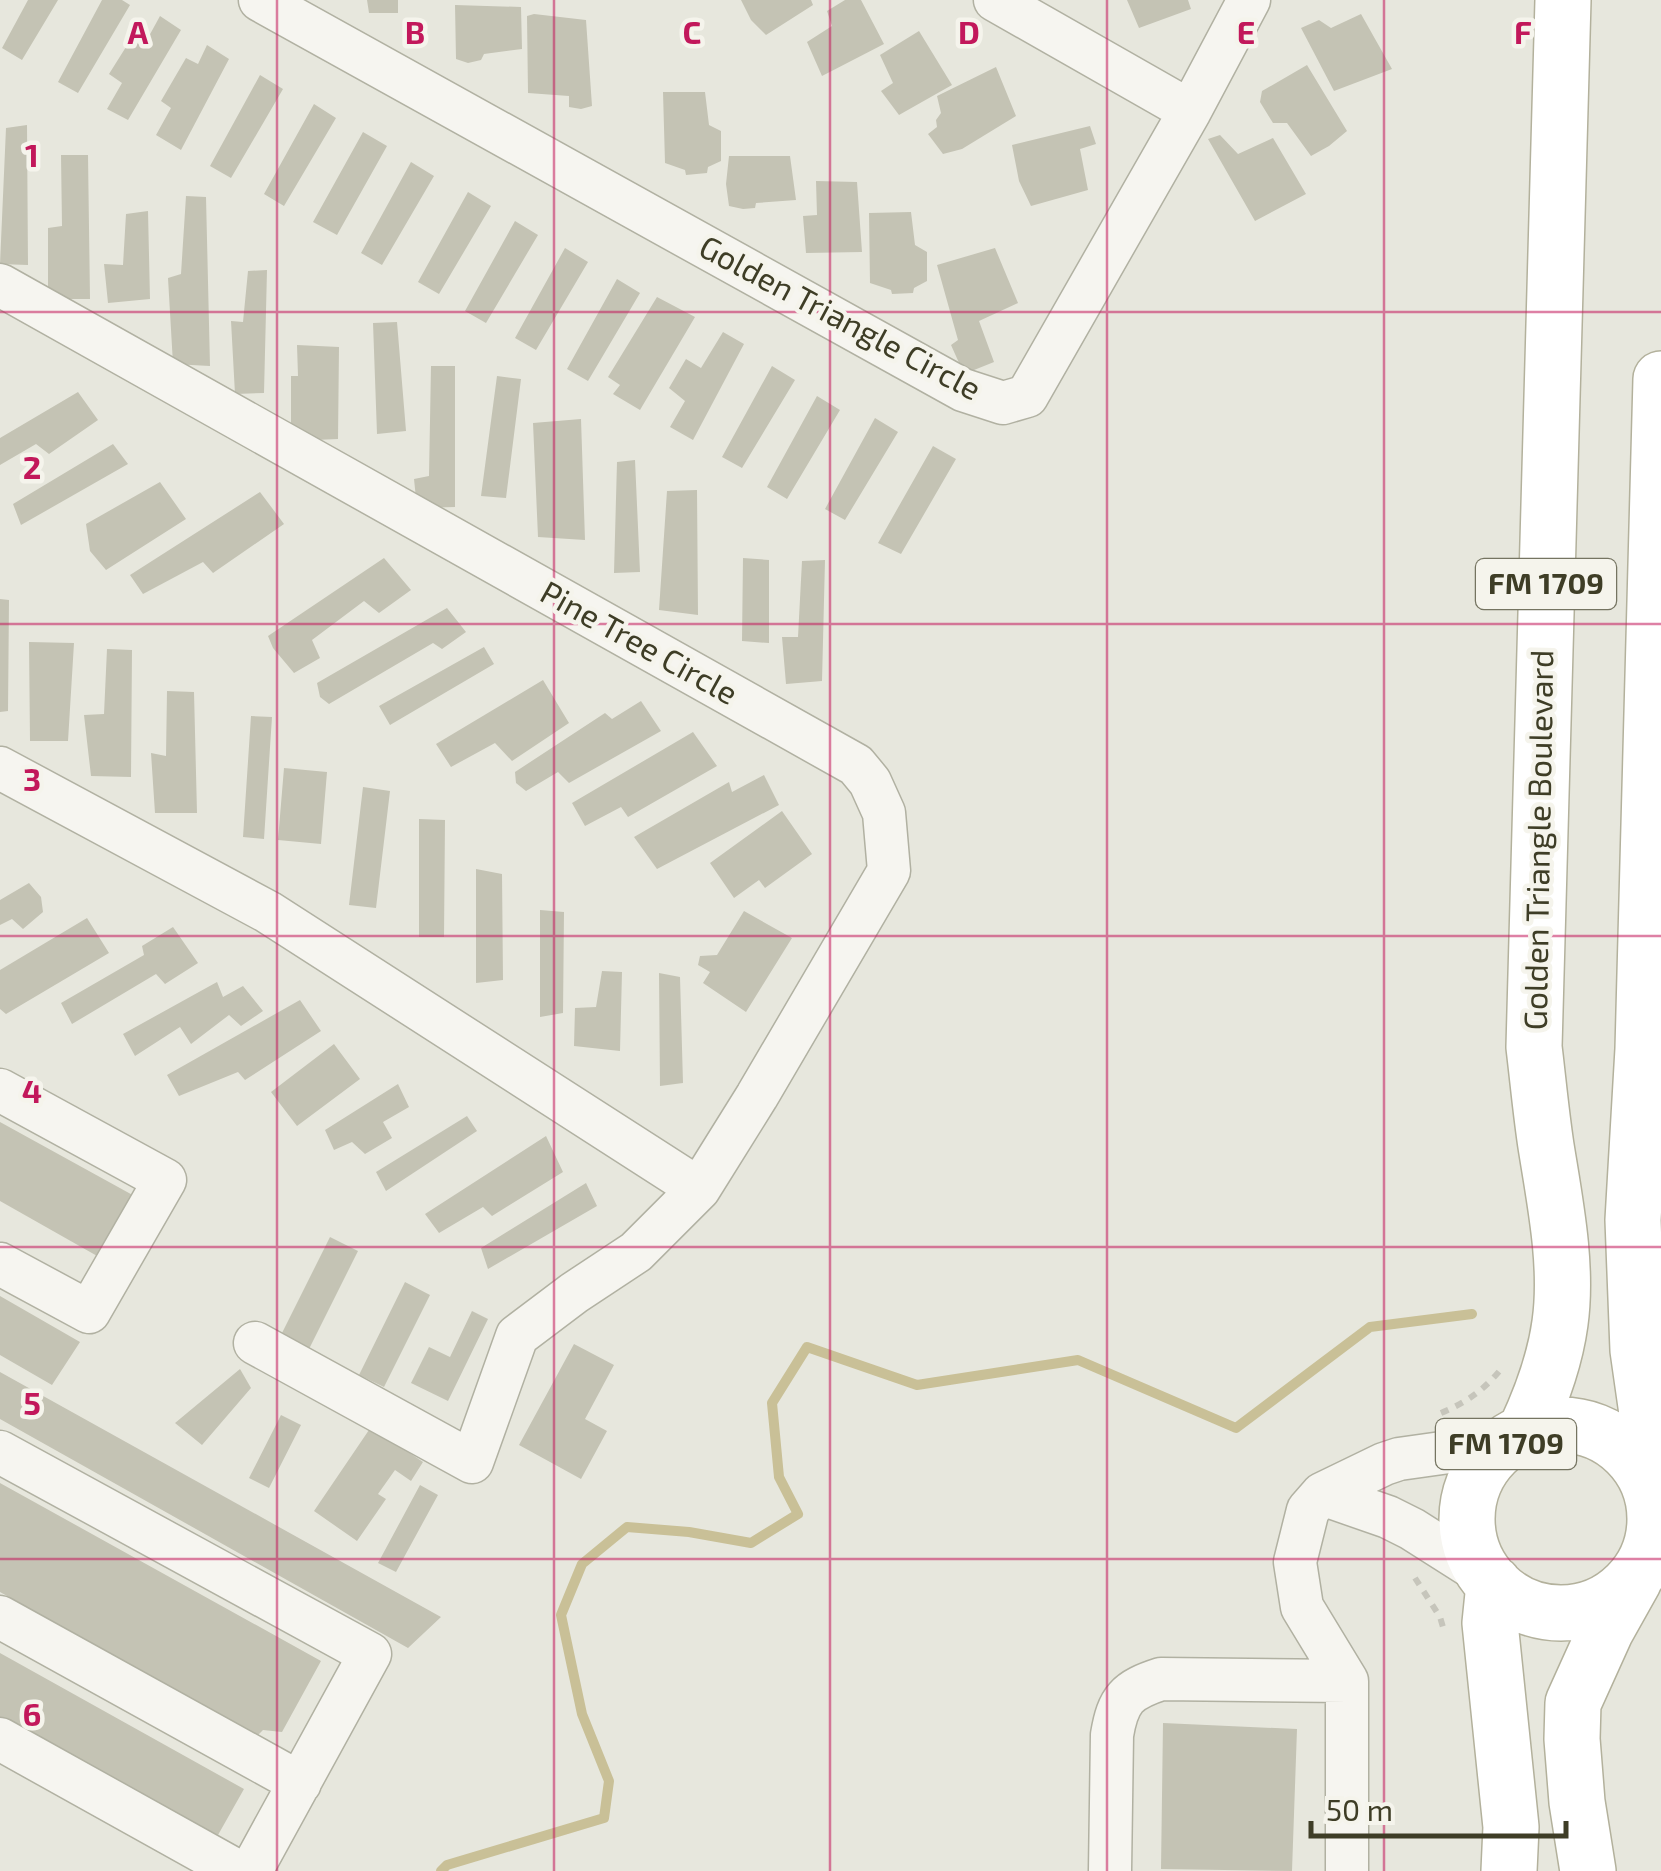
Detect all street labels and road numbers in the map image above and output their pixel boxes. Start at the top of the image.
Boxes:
street label: Golden Triangle Circle [694,226,988,407]
road number: FM 1709 [1476,559,1616,609]
street label: Pine Tree Circle [535,571,745,711]
street label: Golden Triangle Boulevard [1515,649,1559,1031]
road number: FM 1709 [1436,1419,1576,1469]

